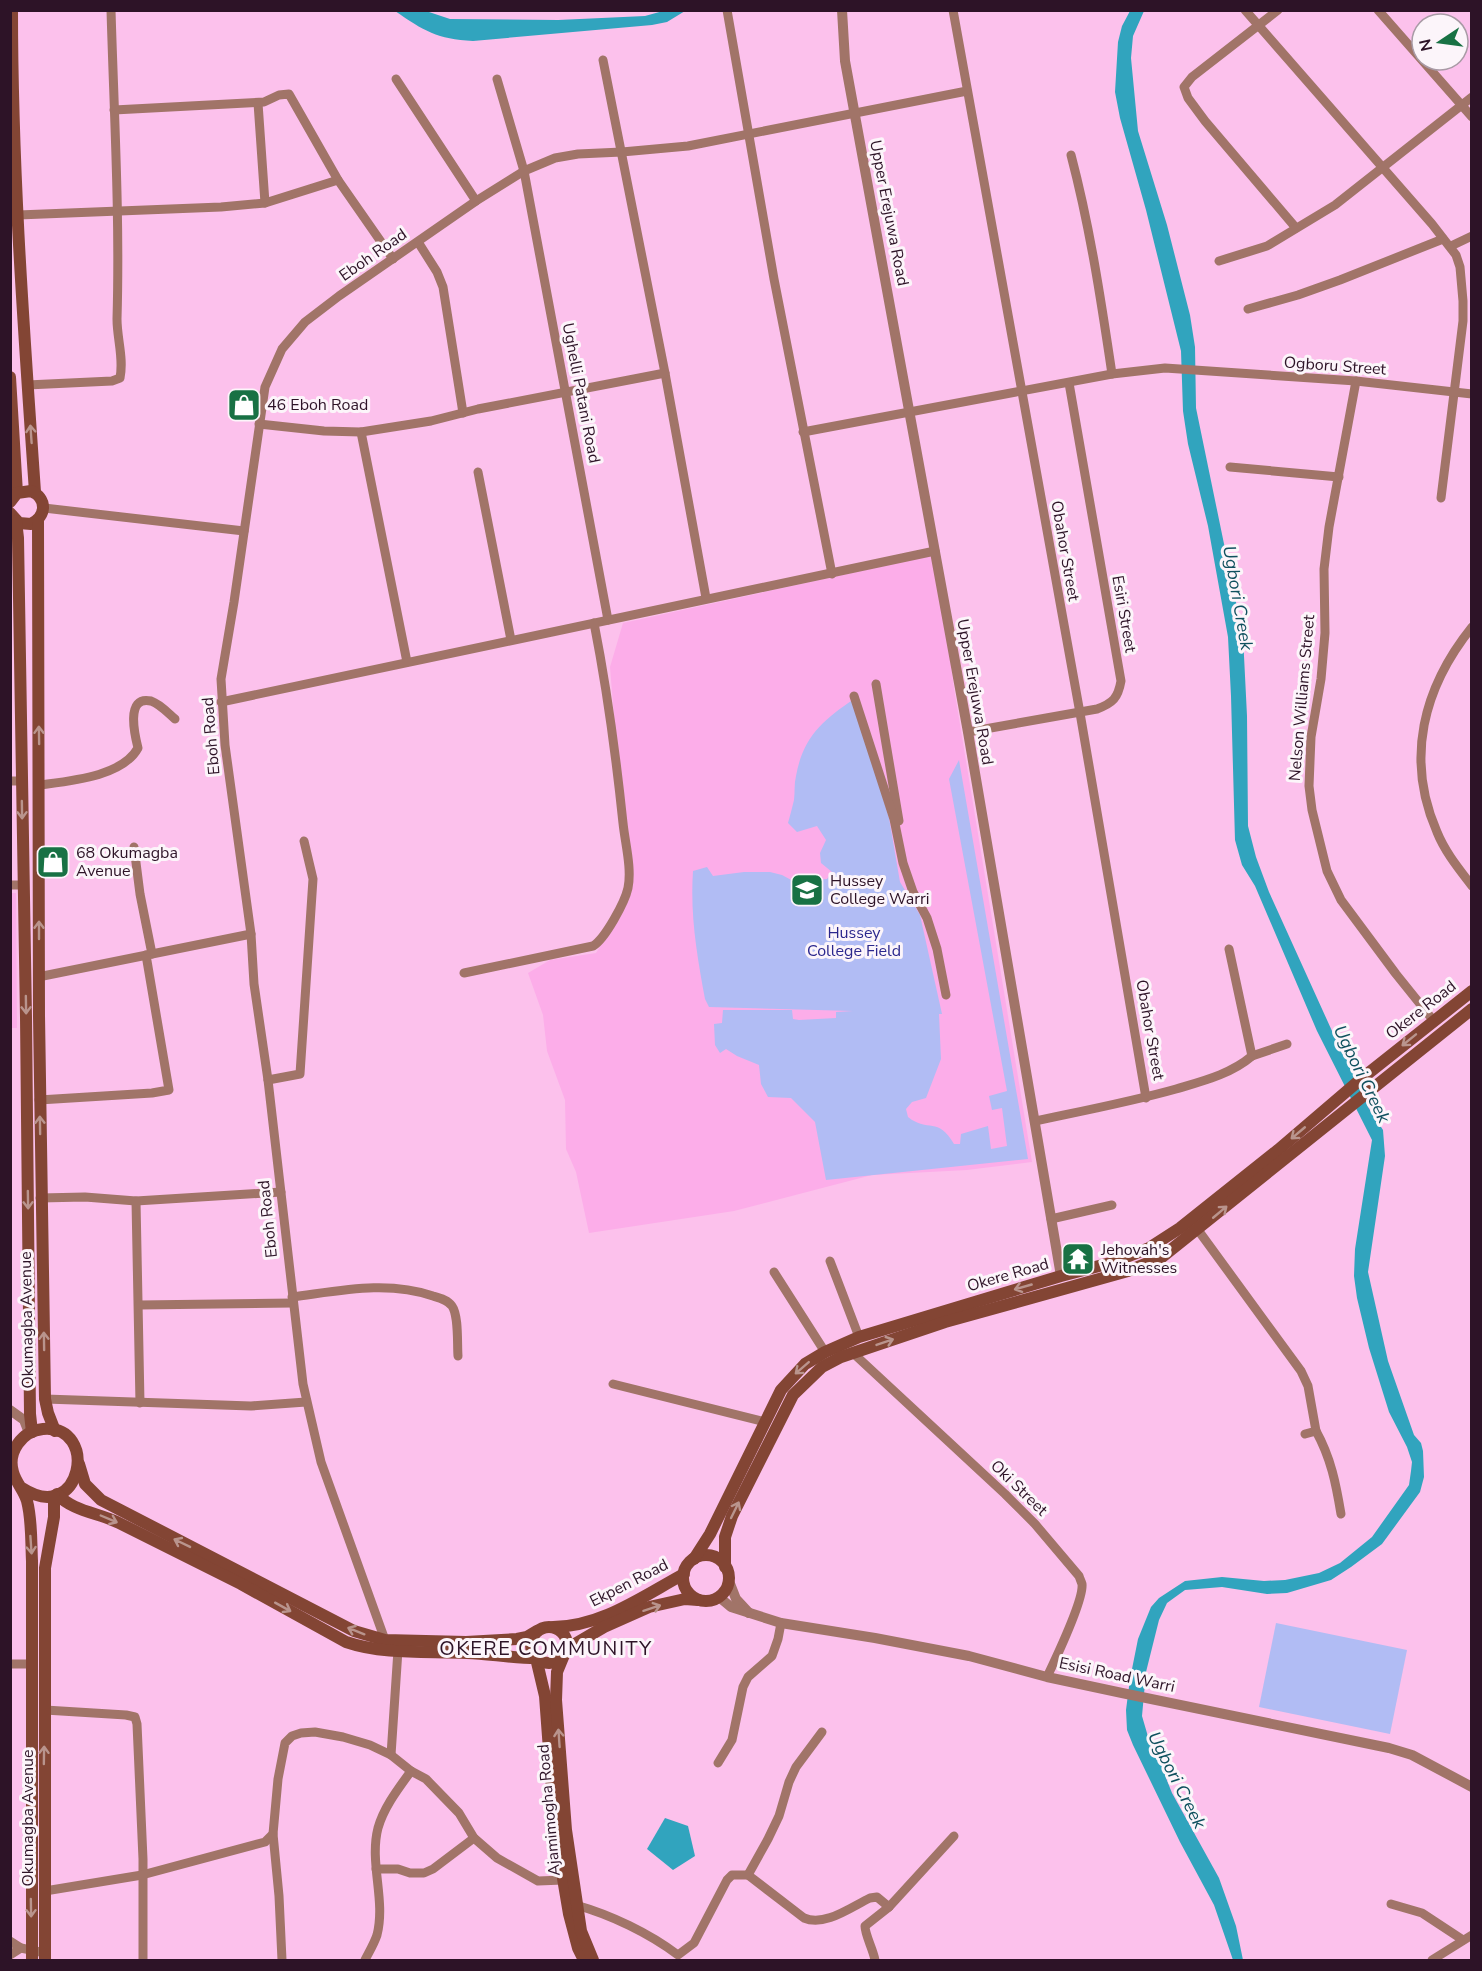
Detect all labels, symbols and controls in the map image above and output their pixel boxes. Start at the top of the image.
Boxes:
north arrow [1410,12,1470,72]
text: N [1414,37,1438,53]
street label: Upper Erejuwa Road [864,138,914,288]
street label: Eboh Road [335,224,411,286]
street label: Ughelli Patani Road [557,321,605,465]
street label: Ogboru Street [1283,351,1387,381]
shop icon: 46 Eboh Road [226,387,262,423]
place label: 46 Eboh Road [267,394,368,416]
one-way arrow [25,424,36,444]
street label: Obahor Street [1045,499,1085,603]
water label: Ugbori Creek [1217,544,1259,653]
street label: Esiri Street [1106,574,1142,655]
street label: Nelson Williams Street [1284,613,1320,782]
street label: Upper Erejuwa Road [951,617,999,767]
street label: Eboh Road [197,696,225,776]
one-way arrow [33,725,45,745]
one-way arrow [16,800,28,820]
place label: 68 Okumagba Avenue [76,842,178,882]
shop icon: 68 Okumagba Avenue [35,844,71,880]
place label: Hussey College Warri [830,870,929,910]
school or university icon: Hussey College Warri [789,872,825,908]
one-way arrow [33,920,45,940]
park label: Hussey College Field [807,922,901,962]
street label: Okere Road [1381,975,1461,1045]
street label: Obahor Street [1130,978,1170,1082]
one-way arrow [20,995,32,1015]
water label: Ugbori Creek [1328,1021,1396,1128]
one-way arrow [1402,1033,1417,1047]
one-way arrow [34,1115,46,1135]
one-way arrow [1291,1126,1307,1139]
street label: Eboh Road [253,1179,283,1259]
one-way arrow [23,1190,34,1210]
one-way arrow [1211,1206,1227,1219]
place label: Jehovah's Witnesses [1100,1239,1177,1279]
temple icon: Jehovah's Witnesses [1060,1241,1096,1277]
street label: Okumagba Avenue [15,1251,39,1389]
street label: Okere Road [965,1253,1051,1297]
one-way arrow [1014,1282,1033,1293]
one-way arrow [38,1331,49,1351]
one-way arrow [875,1336,894,1347]
one-way arrow [795,1361,810,1375]
street label: Oki Street [986,1455,1053,1521]
one-way arrow [729,1502,741,1519]
one-way arrow [100,1513,118,1525]
one-way arrow [26,1535,37,1555]
one-way arrow [174,1536,192,1548]
street label: Ekpen Road [586,1554,672,1612]
one-way arrow [274,1601,291,1613]
one-way arrow [642,1601,660,1612]
one-way arrow [347,1625,366,1636]
district label: OKERE COMMUNITY [439,1635,653,1662]
street label: Esisi Road Warri [1057,1652,1177,1698]
water label: Ugbori Creek [1142,1727,1212,1834]
one-way arrow [553,1728,564,1748]
street label: Ajamimogha Road [532,1743,566,1877]
one-way arrow [39,1746,50,1766]
street label: Okumagba Avenue [17,1749,39,1887]
one-way arrow [25,1898,37,1918]

